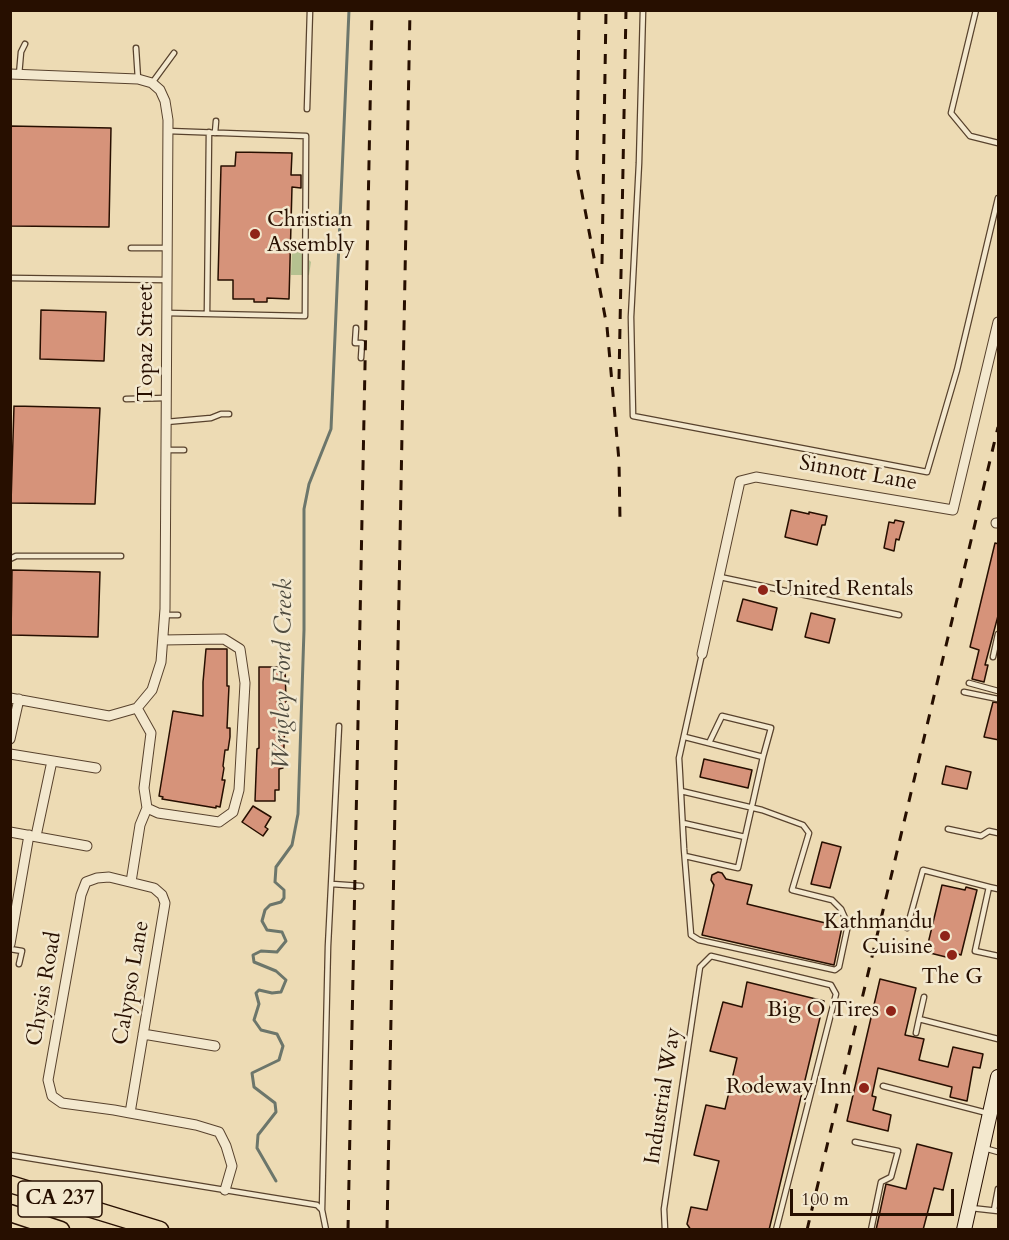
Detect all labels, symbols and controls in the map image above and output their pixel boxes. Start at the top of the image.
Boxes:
place label: Christian Assembly [267,208,355,260]
marker: Christian Assembly [248,227,262,241]
street label: Topaz Street [134,284,160,402]
street label: Sinnott Lane [797,451,919,497]
place label: United Rentals [775,577,913,603]
water label: Wrigley Ford Creek [268,579,300,769]
marker: United Rentals [756,583,770,597]
place label: Kathmandu Cuisine [824,910,933,962]
street label: Calypso Lane [108,919,156,1047]
marker: Kathmandu Cuisine [938,929,952,943]
street label: Chysis Road [22,930,68,1048]
marker: The G [945,948,959,962]
place label: The G [921,965,983,991]
place label: Big O Tires [767,998,879,1024]
marker: Big O Tires [884,1004,898,1018]
street label: Industrial Way [640,1025,688,1167]
place label: Rodeway Inn [726,1075,852,1101]
marker: Rodeway Inn [857,1081,871,1095]
scale bar [793,1177,956,1215]
road number: CA 237 [18,1181,102,1217]
text: 100 m [801,1187,849,1212]

